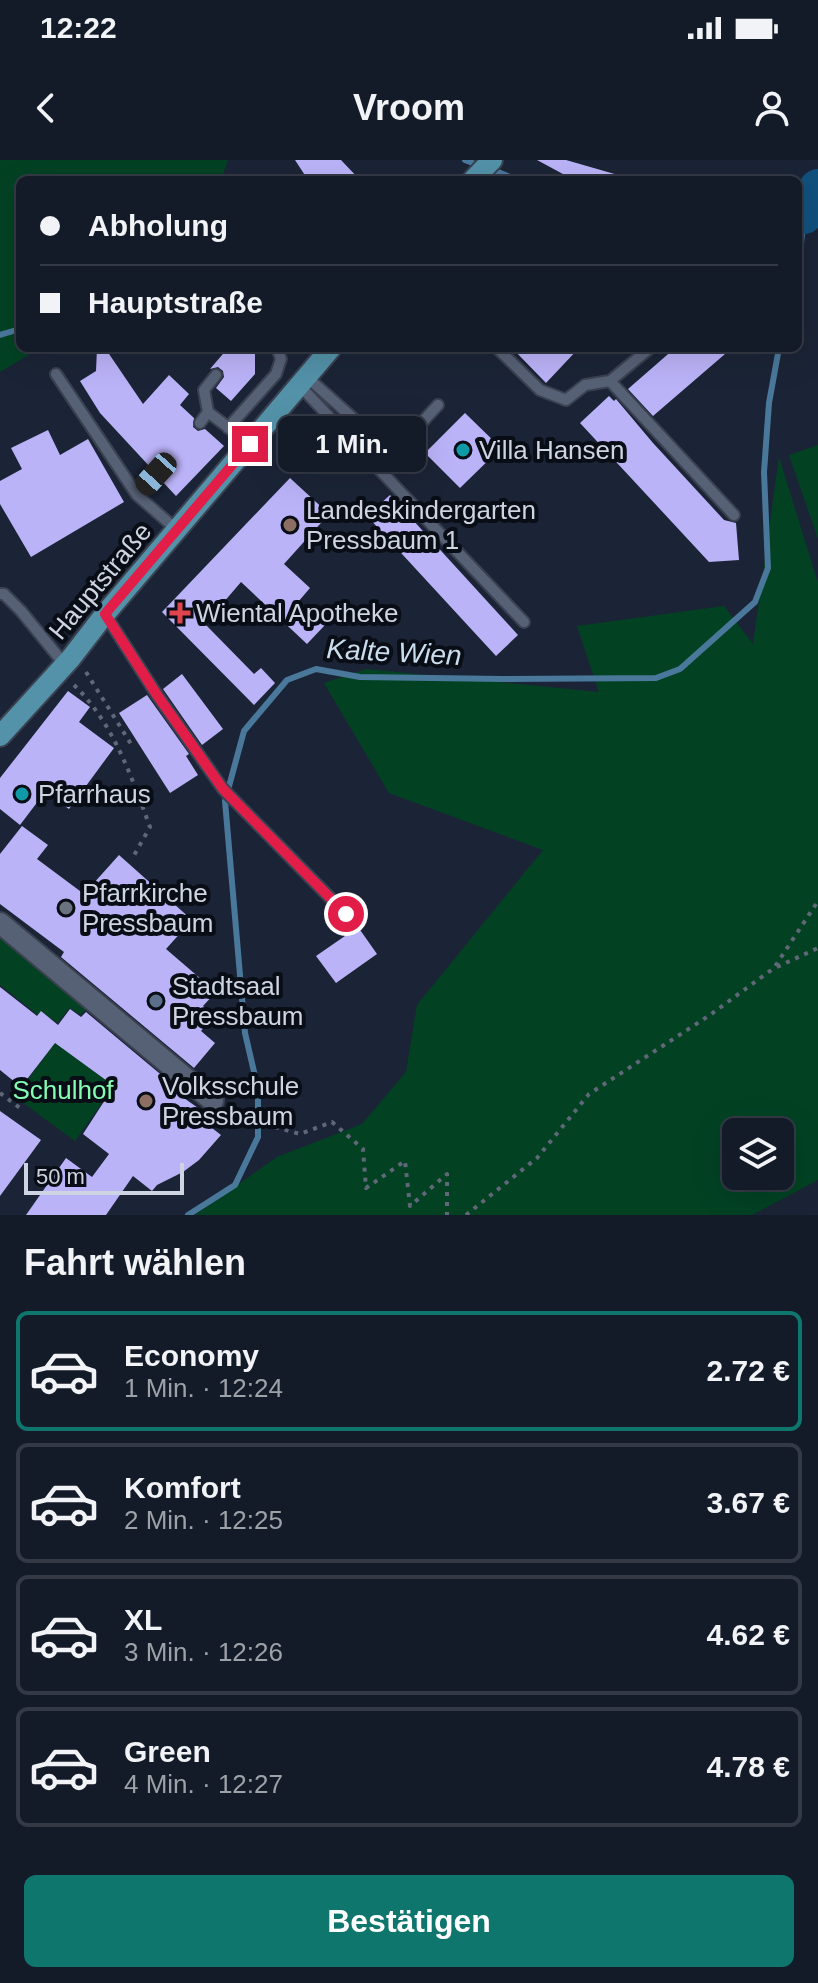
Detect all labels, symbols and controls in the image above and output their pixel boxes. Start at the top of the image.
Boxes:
text: 12:22 [40,11,117,44]
icon: back [24,86,68,130]
icon: person [750,86,794,130]
text: Vroom [353,87,465,128]
text: Abholung [88,209,228,242]
text: Hauptstraße [88,286,263,319]
callout: 1 Min. [278,416,426,472]
route end [232,426,268,462]
text: 1 Min. [315,429,389,459]
place label: Villa Hansen [479,435,625,465]
marker: Villa Hansen [454,441,472,459]
car [131,448,181,500]
place label: Landeskindergarten Pressbaum 1 [306,495,536,555]
marker: Landeskindergarten Pressbaum 1 [281,516,299,534]
street label: Hauptstraße [43,517,157,645]
place label: Wiental Apotheke [196,598,398,628]
marker: Wiental Apotheke [171,604,189,622]
water label: Kalte Wien [326,633,462,671]
place label: Pfarrhaus [38,779,151,809]
marker: Pfarrhaus [13,785,31,803]
place label: Pfarrkirche Pressbaum [82,878,214,938]
route start [328,896,364,932]
marker: Pfarrkirche Pressbaum [57,899,75,917]
place label: Stadtsaal Pressbaum [172,971,304,1031]
marker: Stadtsaal Pressbaum [147,992,165,1010]
place label: Volksschule Pressbaum [162,1071,299,1131]
park label: Schulhof [12,1075,114,1105]
marker: Volksschule Pressbaum [137,1092,155,1110]
map controls [722,1118,794,1190]
button: layers [722,1118,794,1190]
scale bar [24,1159,184,1195]
text: 50 m [36,1164,85,1189]
text: Fahrt wählen [24,1242,246,1283]
icon: car [28,1335,100,1407]
text: Economy [124,1339,259,1372]
text: 2.72 € [707,1354,790,1387]
text: 1 Min. · 12:24 [124,1373,283,1403]
icon: car [28,1467,100,1539]
text: Komfort [124,1471,241,1504]
text: 3.67 € [707,1486,790,1519]
text: 2 Min. · 12:25 [124,1505,283,1535]
icon: car [28,1599,100,1671]
text: XL [124,1603,162,1636]
text: 4.62 € [707,1618,790,1651]
text: 3 Min. · 12:26 [124,1637,283,1667]
icon: car [28,1731,100,1803]
text: Green [124,1735,211,1768]
text: 4.78 € [707,1750,790,1783]
text: 4 Min. · 12:27 [124,1769,283,1799]
button: Bestätigen [24,1875,794,1967]

